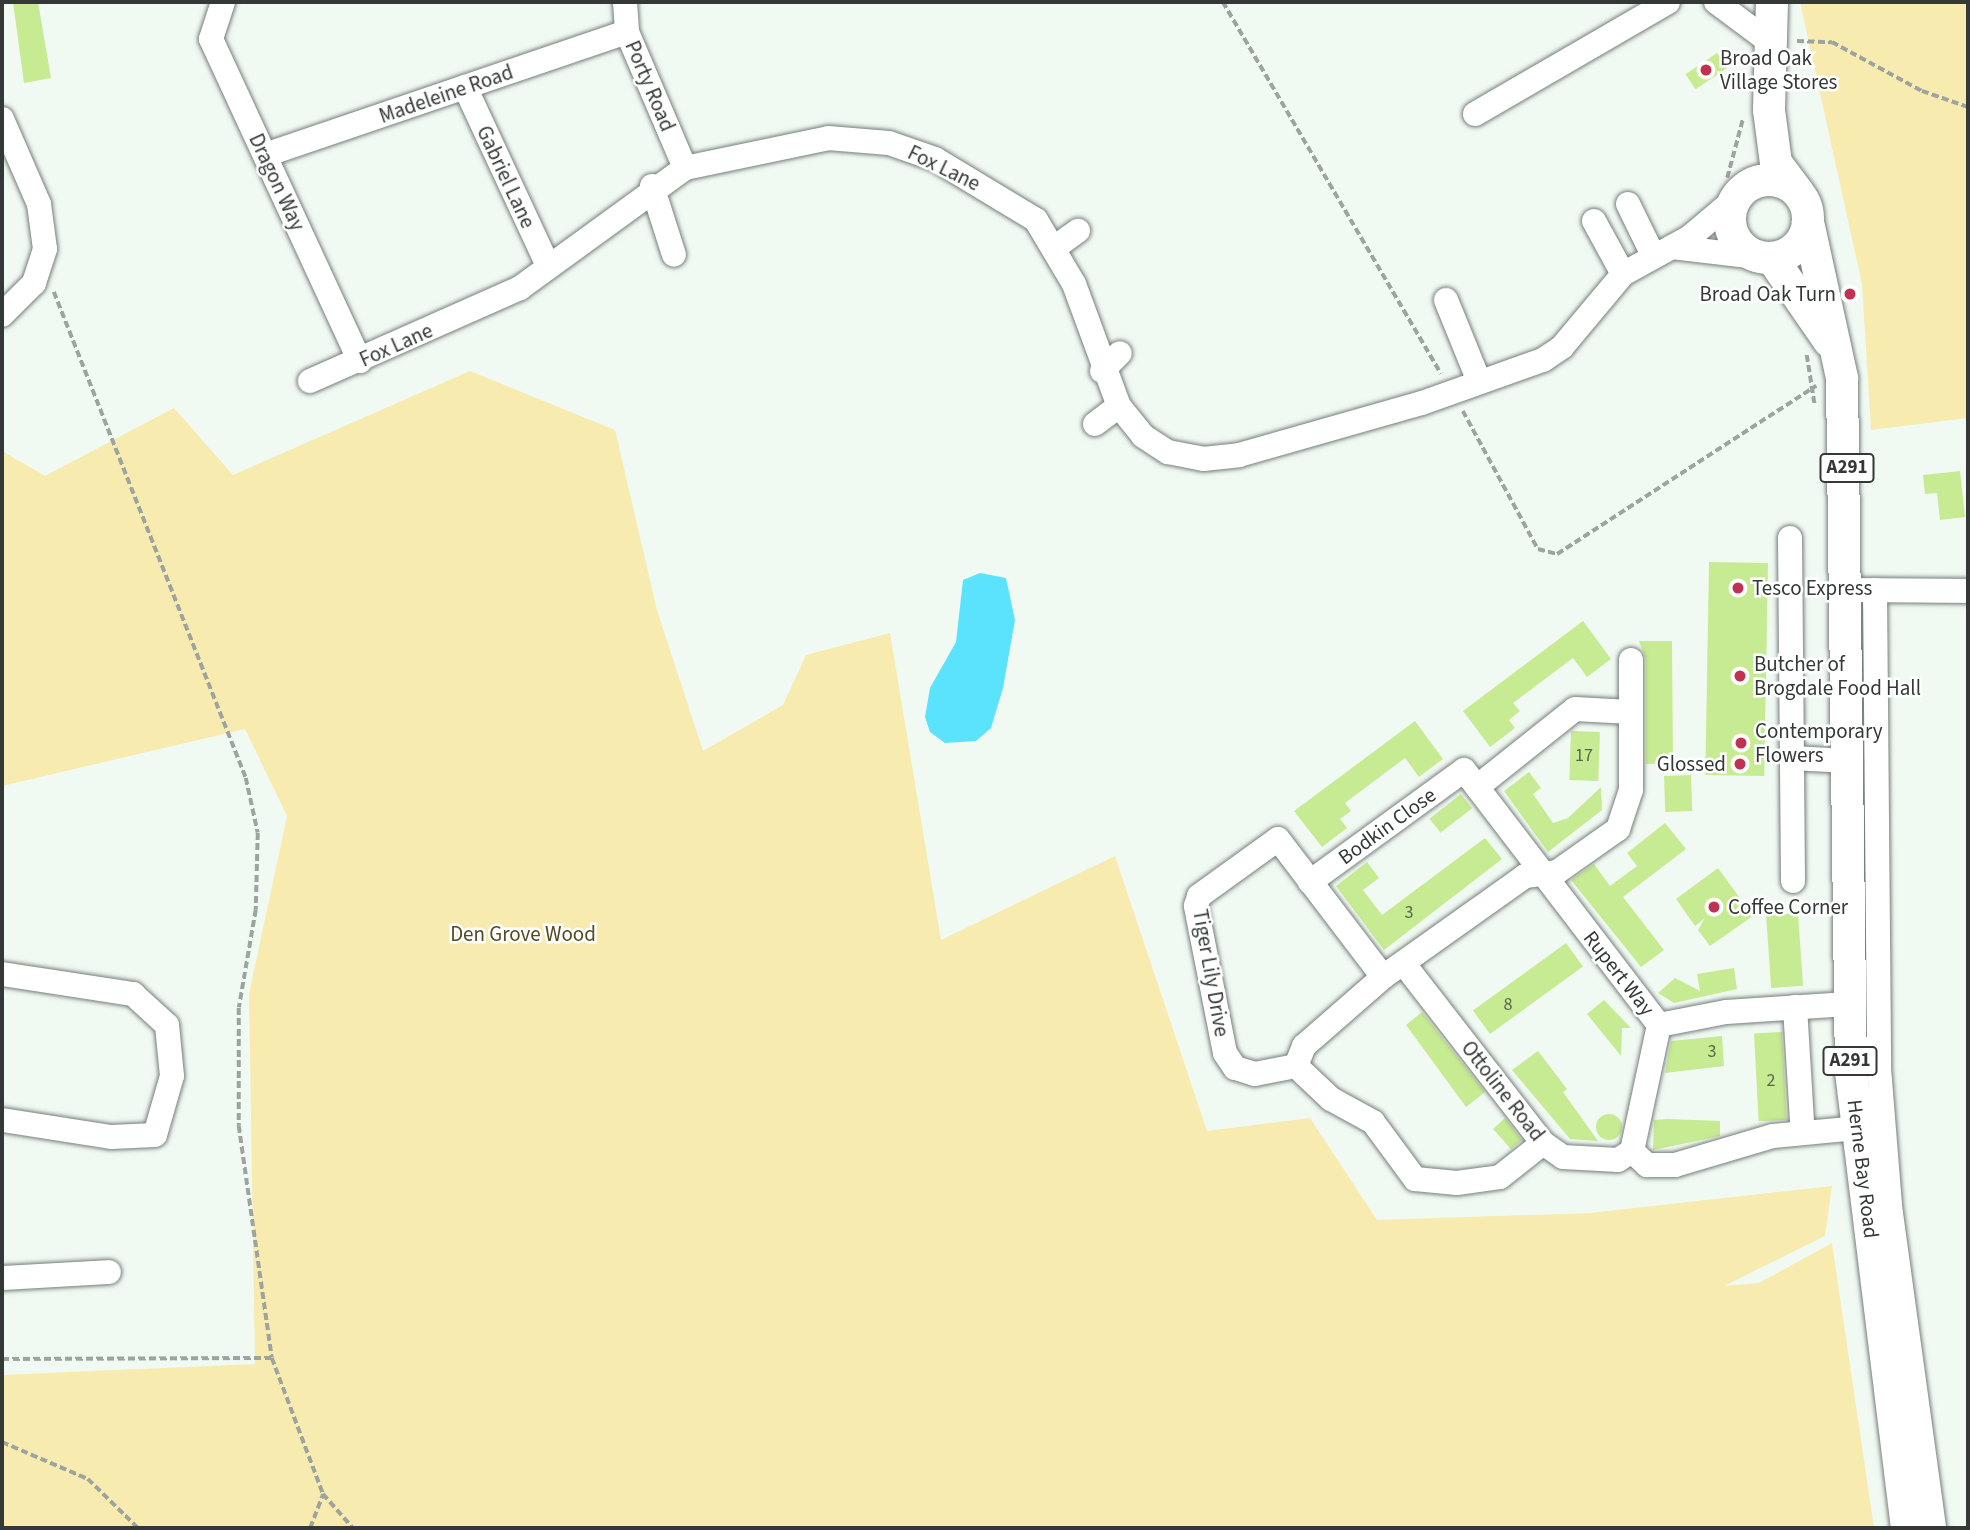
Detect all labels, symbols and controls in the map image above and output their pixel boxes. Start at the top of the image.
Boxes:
street label: Porty Road [620,37,680,135]
place label: Broad Oak Village Stores [1720,45,1837,95]
street label: Madeleine Road [376,59,516,129]
marker: Broad Oak Village Stores [1698,62,1714,78]
street label: Gabriel Lane [471,122,541,232]
street label: Dragon Way [244,129,310,235]
street label: Fox Lane [904,140,984,196]
place label: Broad Oak Turn [1699,281,1836,307]
marker: Broad Oak Turn [1842,286,1858,302]
street label: Fox Lane [356,318,436,372]
road number: A291 [1819,453,1875,484]
place label: Tesco Express [1752,575,1872,601]
marker: Tesco Express [1730,580,1746,596]
place label: Butcher of Brogdale Food Hall [1754,651,1921,701]
marker: Butcher of Brogdale Food Hall [1732,668,1748,684]
place label: Contemporary Flowers [1755,718,1883,768]
marker: Contemporary Flowers [1733,735,1749,751]
house number: 17 [1575,745,1593,767]
place label: Glossed [1657,751,1726,777]
marker: Glossed [1732,756,1748,772]
street label: Bodkin Close [1333,782,1441,870]
place label: Coffee Corner [1728,894,1848,920]
marker: Coffee Corner [1706,899,1722,915]
house number: 3 [1405,902,1413,924]
street label: Tiger Lily Drive [1187,907,1235,1039]
park label: Den Grove Wood [450,921,596,947]
street label: Rupert Way [1578,926,1660,1020]
house number: 8 [1504,994,1512,1016]
street label: Ottoline Road [1456,1036,1550,1146]
house number: 3 [1708,1041,1716,1063]
road number: A291 [1822,1046,1878,1077]
house number: 2 [1767,1070,1775,1092]
street label: Herne Bay Road [1842,1098,1884,1240]

